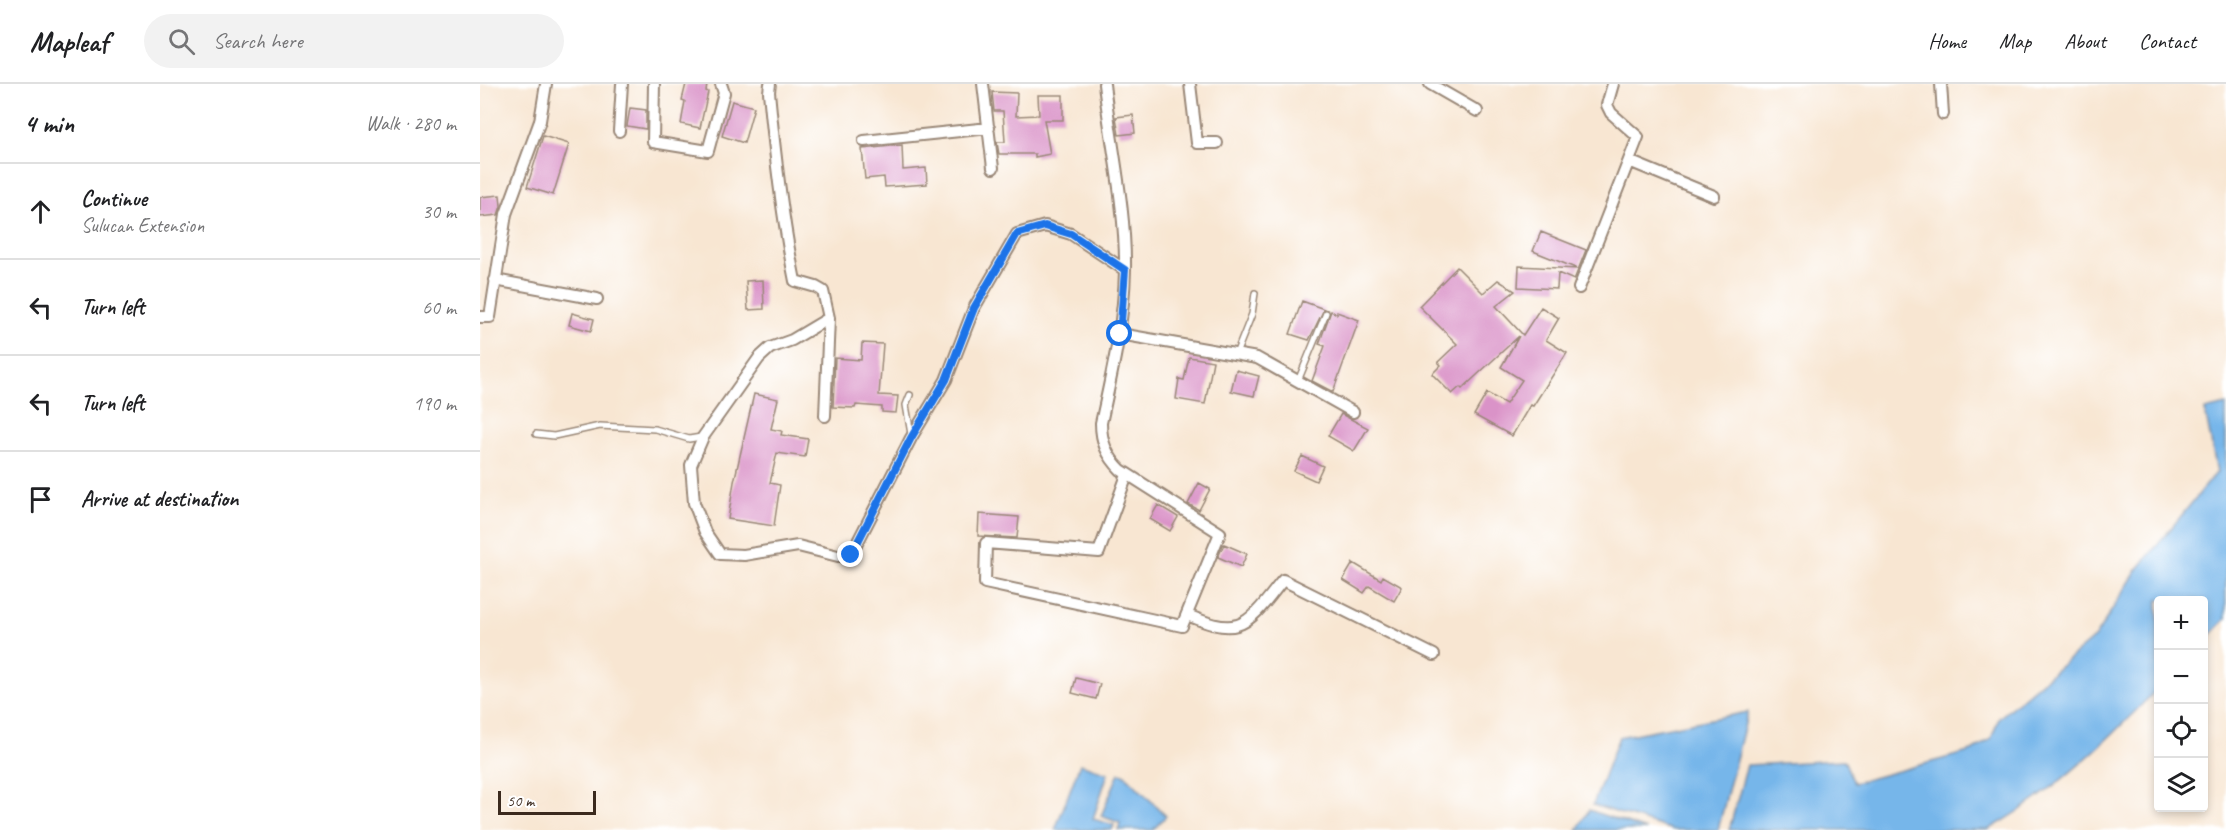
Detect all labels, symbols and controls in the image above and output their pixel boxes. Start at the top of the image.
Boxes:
search box [144,14,564,68]
text: Mapleaf [30,24,108,59]
icon: search [165,25,198,58]
text: Search here [213,27,303,55]
text: Home [1928,28,1966,54]
text: Map [1999,28,2031,54]
text: About [2064,28,2106,54]
text: Contact [2139,28,2196,54]
text: 4 min [24,107,74,140]
text: Walk · 280 m [366,111,456,136]
text: Continue [81,185,147,213]
icon: ahead [24,195,57,228]
text: 30 m [422,199,456,224]
text: Sulucan Extension [81,213,204,238]
icon: left [24,291,57,324]
text: Turn left [81,293,145,321]
text: 60 m [422,295,456,320]
route start [1106,320,1132,346]
icon: left [24,387,57,420]
text: Turn left [81,389,145,417]
text: 190 m [413,391,456,416]
icon: arrive [24,483,57,516]
text: Arrive at destination [81,485,238,513]
route end [837,541,863,567]
map controls [2154,596,2208,812]
button: + [2154,596,2208,650]
button: − [2154,650,2208,704]
button: locate [2154,704,2208,758]
button: layers [2154,758,2208,812]
scale bar [498,788,596,816]
text: 50 m [507,791,534,811]

